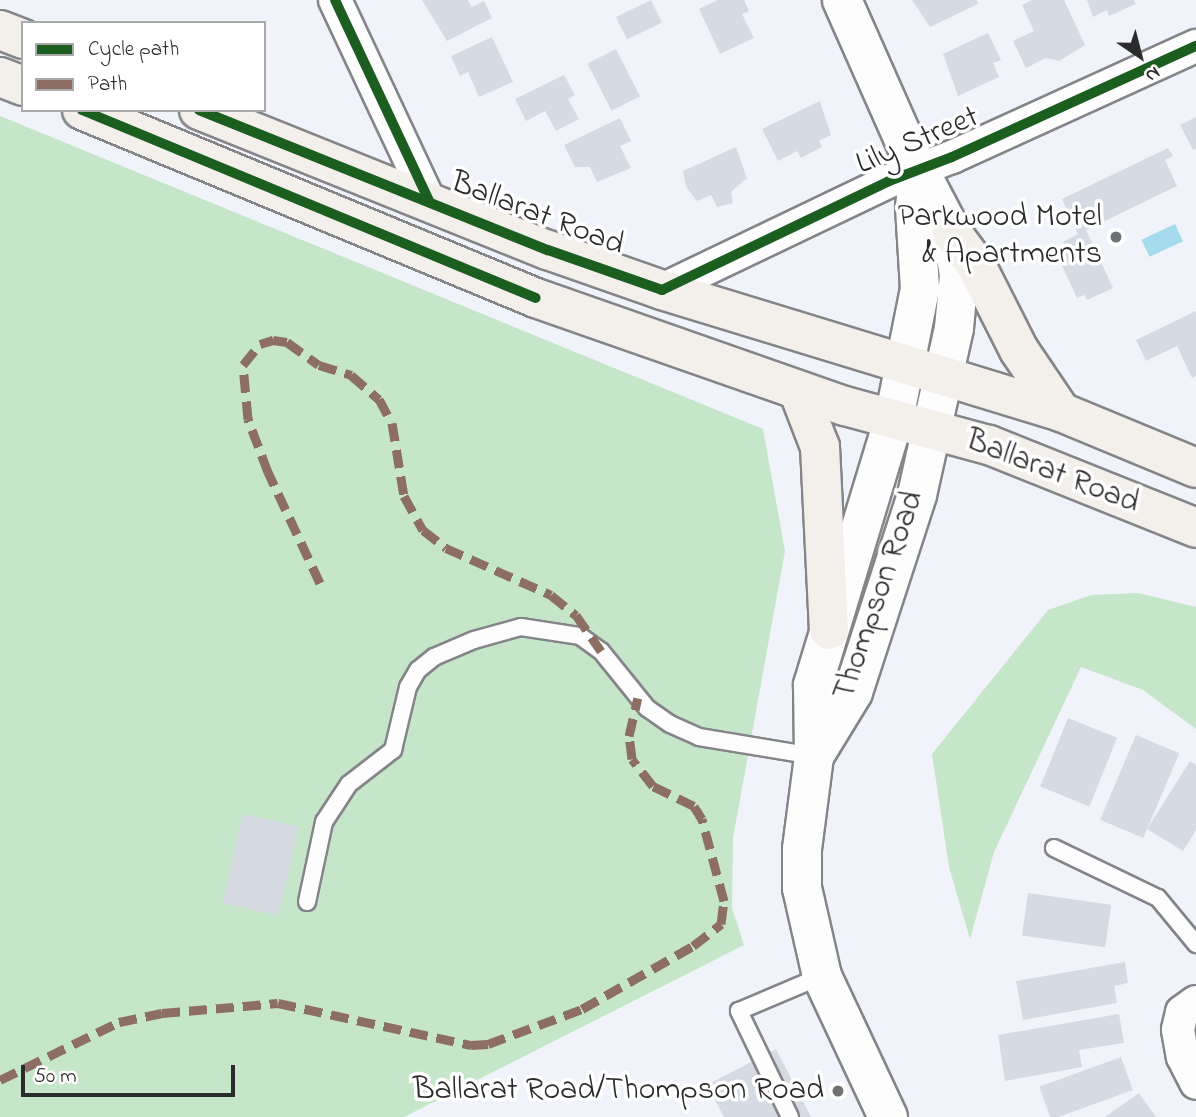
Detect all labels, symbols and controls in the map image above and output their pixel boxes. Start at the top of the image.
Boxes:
legend [21,21,266,112]
north arrow [1105,21,1175,91]
text: Cycle path [88,35,179,65]
text: N [1139,59,1165,88]
text: Path [88,70,127,100]
street label: Lily Street [851,99,985,185]
street label: Ballarat Road [445,164,629,266]
place label: Parkwood Motel & Apartments [898,200,1102,275]
marker: Parkwood Motel & Apartments [1108,229,1124,245]
street label: Ballarat Road [960,422,1144,524]
street label: Thompson Road [826,486,934,706]
scale bar [24,1050,238,1094]
text: 50 m [34,1062,77,1092]
place label: Ballarat Road/Thompson Road [413,1072,824,1110]
marker: Ballarat Road/Thompson Road [830,1083,846,1099]

